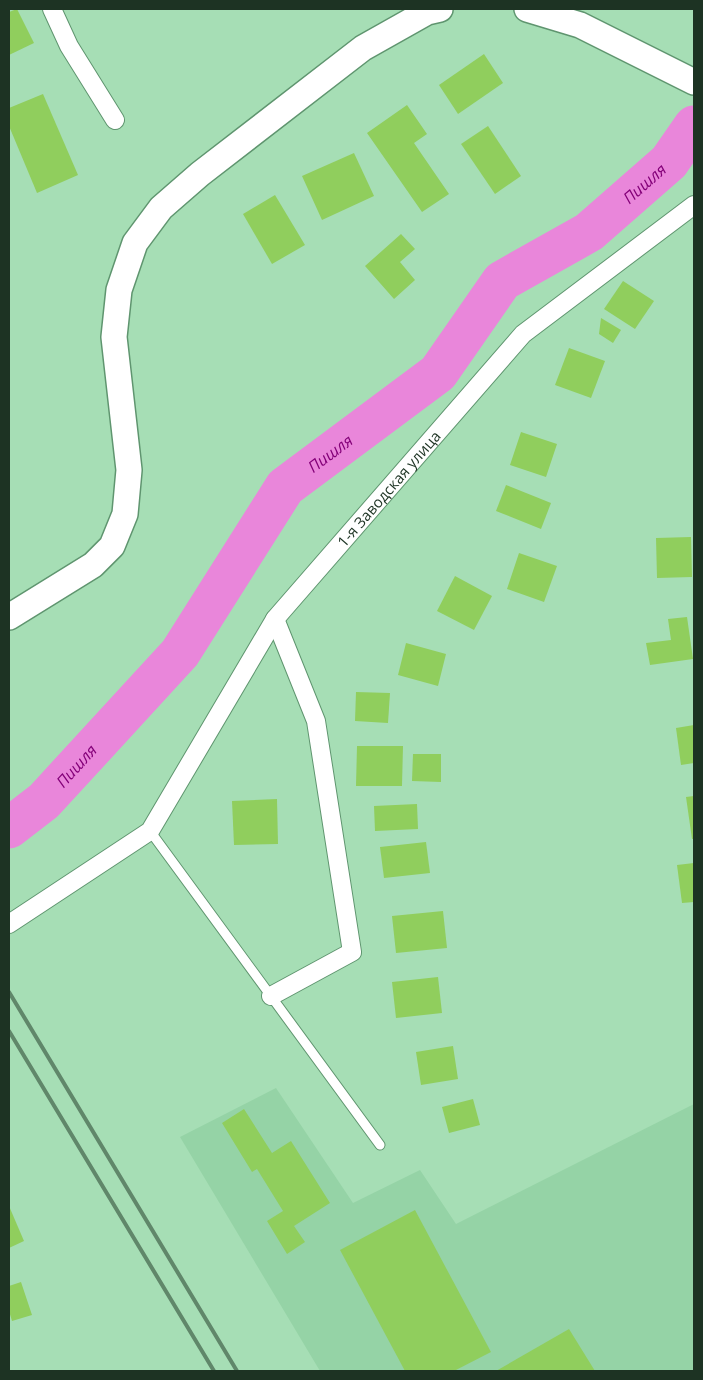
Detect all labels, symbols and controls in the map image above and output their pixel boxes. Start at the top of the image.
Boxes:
water label: Пишля [618,158,671,209]
street label: 1-я Заводская улица [332,426,445,551]
water label: Пишля [303,429,357,477]
water label: Пишля [51,740,102,792]

